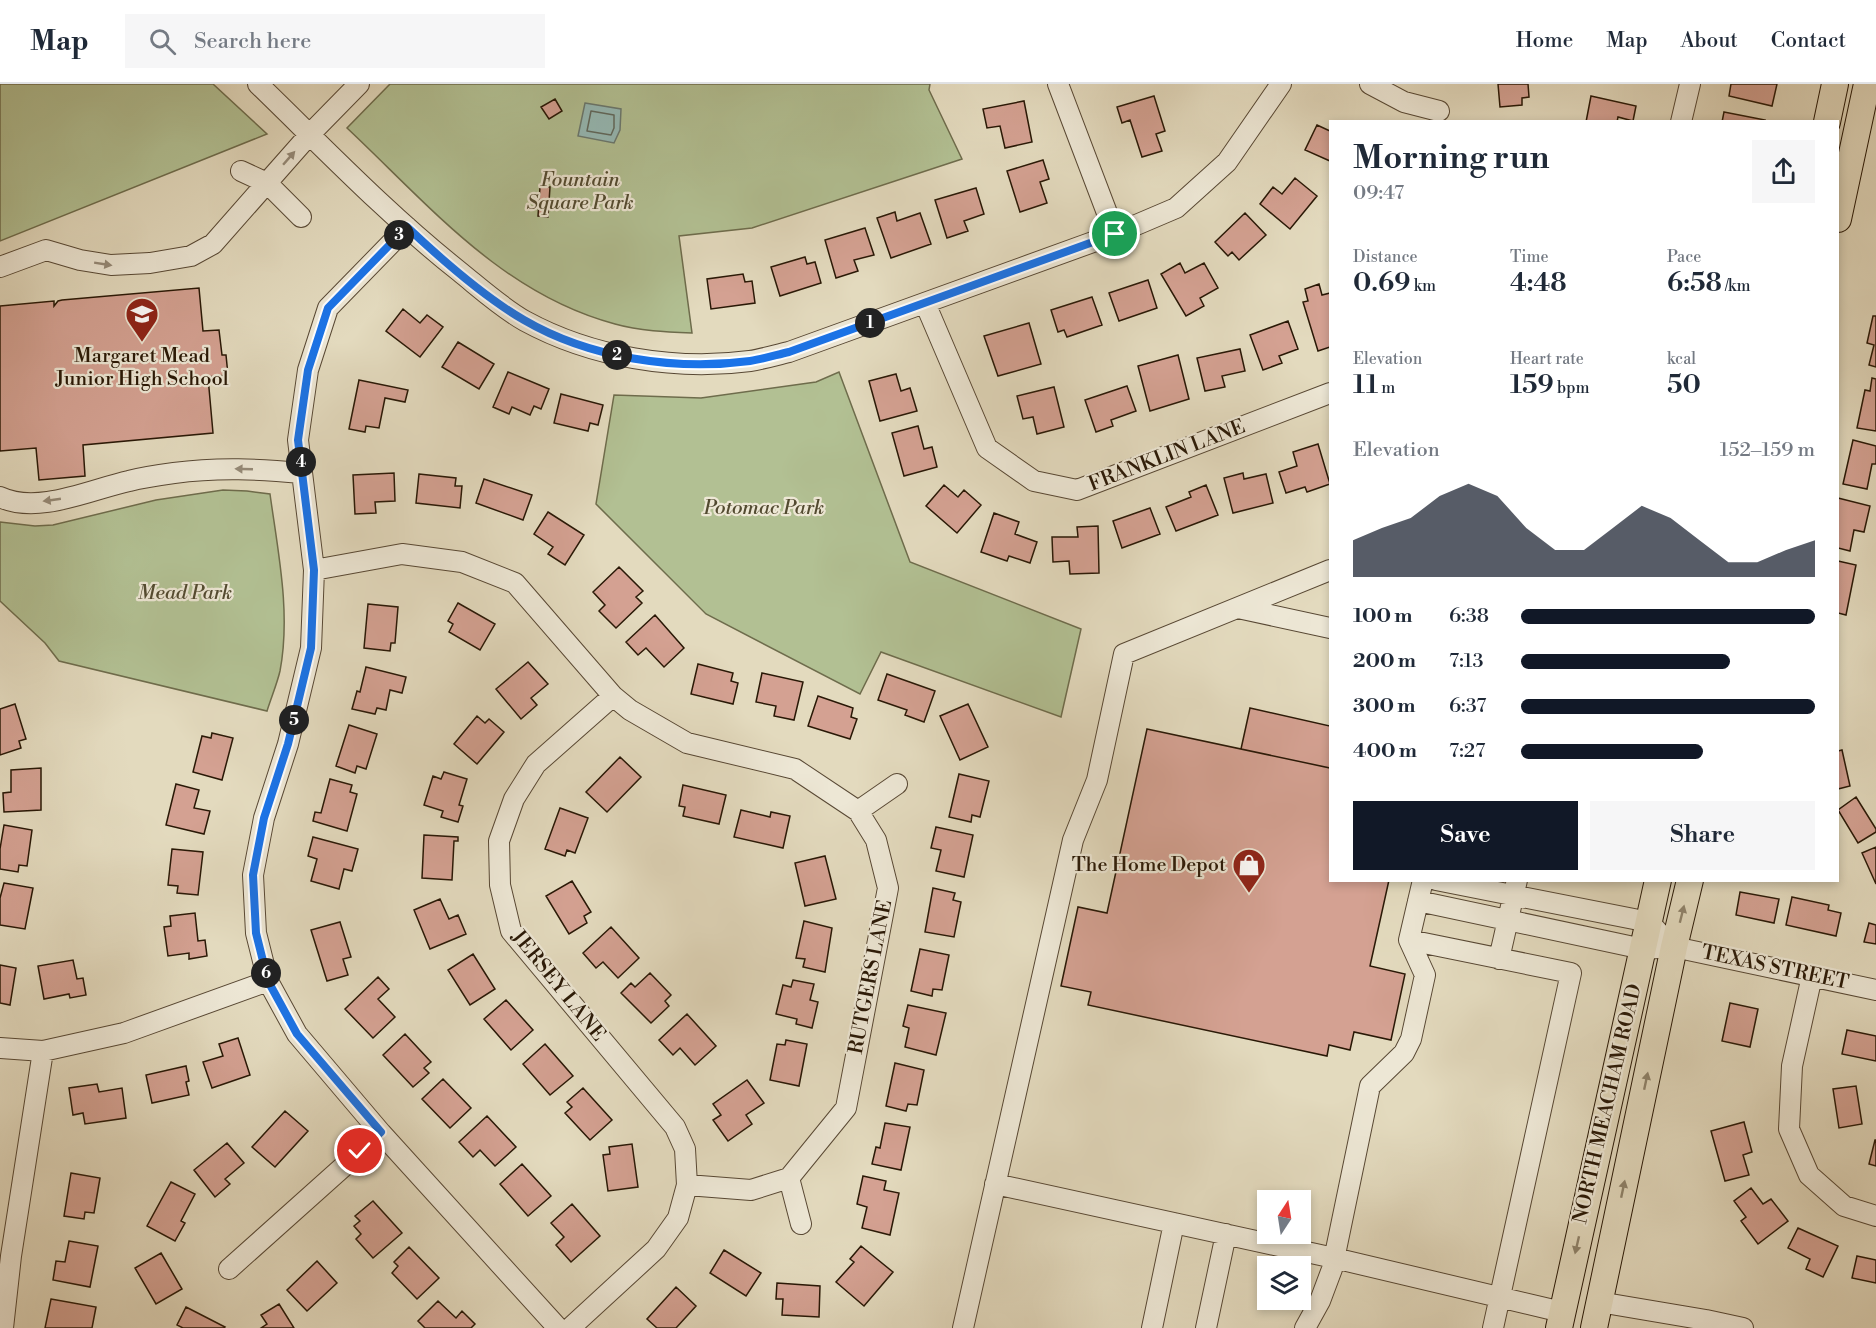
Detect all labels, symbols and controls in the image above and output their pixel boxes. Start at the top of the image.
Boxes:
search box [125,14,545,68]
text: Map [30,24,89,59]
icon: search [146,25,179,58]
text: Search here [194,28,311,55]
text: Home [1516,28,1573,54]
text: Map [1606,28,1648,54]
text: About [1681,28,1738,54]
text: Contact [1771,28,1846,54]
text: Morning run [1353,138,1550,179]
button: share [1752,140,1815,203]
one-way arrow [282,151,296,166]
park label: Fountain Square Park [526,168,634,216]
text: 09:47 [1353,181,1404,206]
pin [1089,208,1140,259]
icon: arrive [1098,217,1131,250]
pin: 3 [384,220,414,250]
text: 3 [394,225,404,245]
text: Distance [1353,247,1418,267]
text: Time [1510,247,1549,267]
text: Pace [1667,247,1701,267]
one-way arrow [94,259,113,268]
text: 0.69 [1353,267,1410,299]
text: 4:48 [1510,267,1567,299]
text: 6:58 [1667,267,1722,299]
text: km [1410,276,1436,296]
text: /km [1722,276,1750,296]
school or university icon: Margaret Mead Junior High School [124,296,160,343]
pin: 1 [855,308,885,338]
text: 1 [866,313,874,333]
pin: 2 [602,340,632,370]
place label: Margaret Mead Junior High School [54,344,229,392]
text: 2 [612,345,622,365]
text: Elevation [1353,349,1422,369]
text: Heart rate [1510,349,1584,369]
text: kcal [1667,349,1696,369]
text: 11 [1353,369,1378,401]
text: 159 [1510,369,1554,401]
text: 50 [1667,369,1701,401]
text: m [1378,378,1395,398]
text: bpm [1554,378,1589,398]
street label: FRANKLIN LANE [1085,415,1249,497]
text: Elevation [1353,438,1440,463]
text: 152–159 m [1720,438,1815,463]
pin: 4 [286,447,316,477]
text: 4 [296,452,306,472]
one-way arrow [234,464,253,473]
one-way arrow [43,495,62,505]
park label: Potomac Park [703,496,824,521]
park label: Mead Park [138,581,232,606]
text: 100 m [1353,604,1412,629]
text: 6:38 [1449,604,1489,629]
text: 200 m [1353,649,1416,674]
text: 7:13 [1449,649,1484,674]
text: 300 m [1353,694,1416,719]
text: 6:37 [1449,694,1486,719]
pin: 5 [279,705,309,735]
text: 5 [289,710,299,730]
text: 400 m [1353,739,1417,764]
text: 7:27 [1449,739,1485,764]
button: Save [1353,801,1578,870]
button: Share [1590,801,1815,870]
shop icon: The Home Depot [1231,847,1267,894]
place label: The Home Depot [1072,853,1226,878]
street label: RUTGERS LANE [844,898,898,1056]
one-way arrow [1678,905,1688,923]
street label: JERSEY LANE [505,925,610,1047]
street label: TEXAS STREET [1699,940,1851,996]
pin: 6 [251,958,281,988]
text: 6 [261,963,271,983]
street label: NORTH MEACHAM ROAD [1568,982,1648,1226]
one-way arrow [1642,1071,1651,1090]
pin [334,1125,385,1176]
icon: check [343,1134,376,1167]
one-way arrow [1619,1179,1628,1198]
north arrow [1257,1190,1311,1244]
map controls [1257,1190,1311,1310]
one-way arrow [1572,1236,1581,1255]
button: layers [1257,1256,1311,1310]

